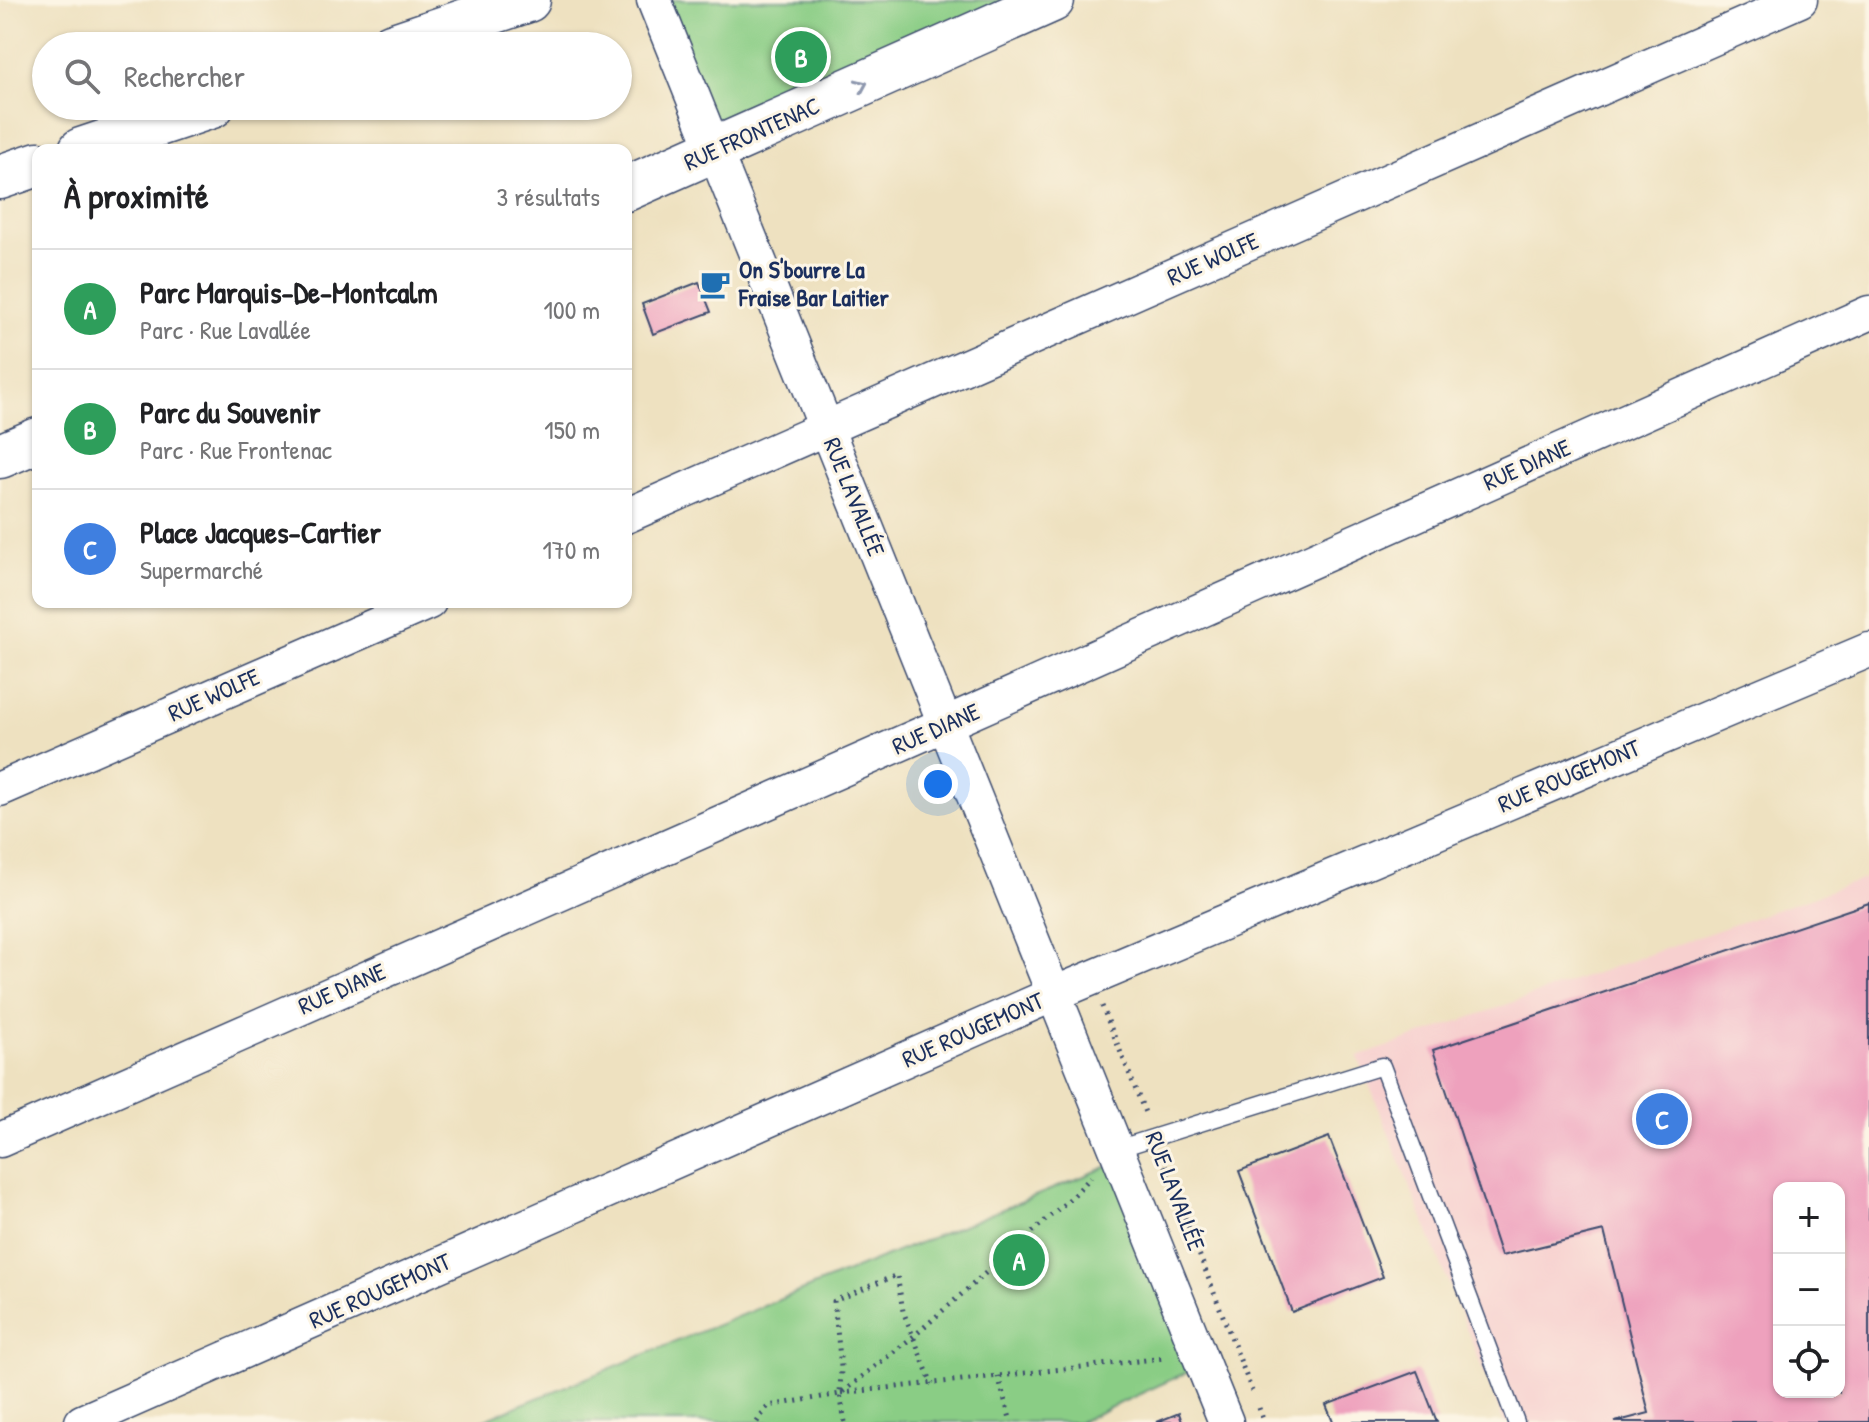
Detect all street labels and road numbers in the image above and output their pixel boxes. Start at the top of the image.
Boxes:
street label: RUE FRONTENAC [679,89,825,177]
street label: RUE WOLFE [1162,224,1264,292]
street label: RUE DIANE [1478,431,1576,497]
street label: RUE LAVALLÉE [817,433,893,561]
street label: RUE WOLFE [163,660,265,728]
street label: RUE DIANE [887,695,985,761]
street label: RUE ROUGEMONT [1493,730,1645,819]
street label: RUE DIANE [293,955,391,1021]
street label: RUE ROUGEMONT [897,983,1049,1074]
street label: RUE LAVALLÉE [1139,1126,1213,1255]
street label: RUE ROUGEMONT [304,1244,456,1335]

